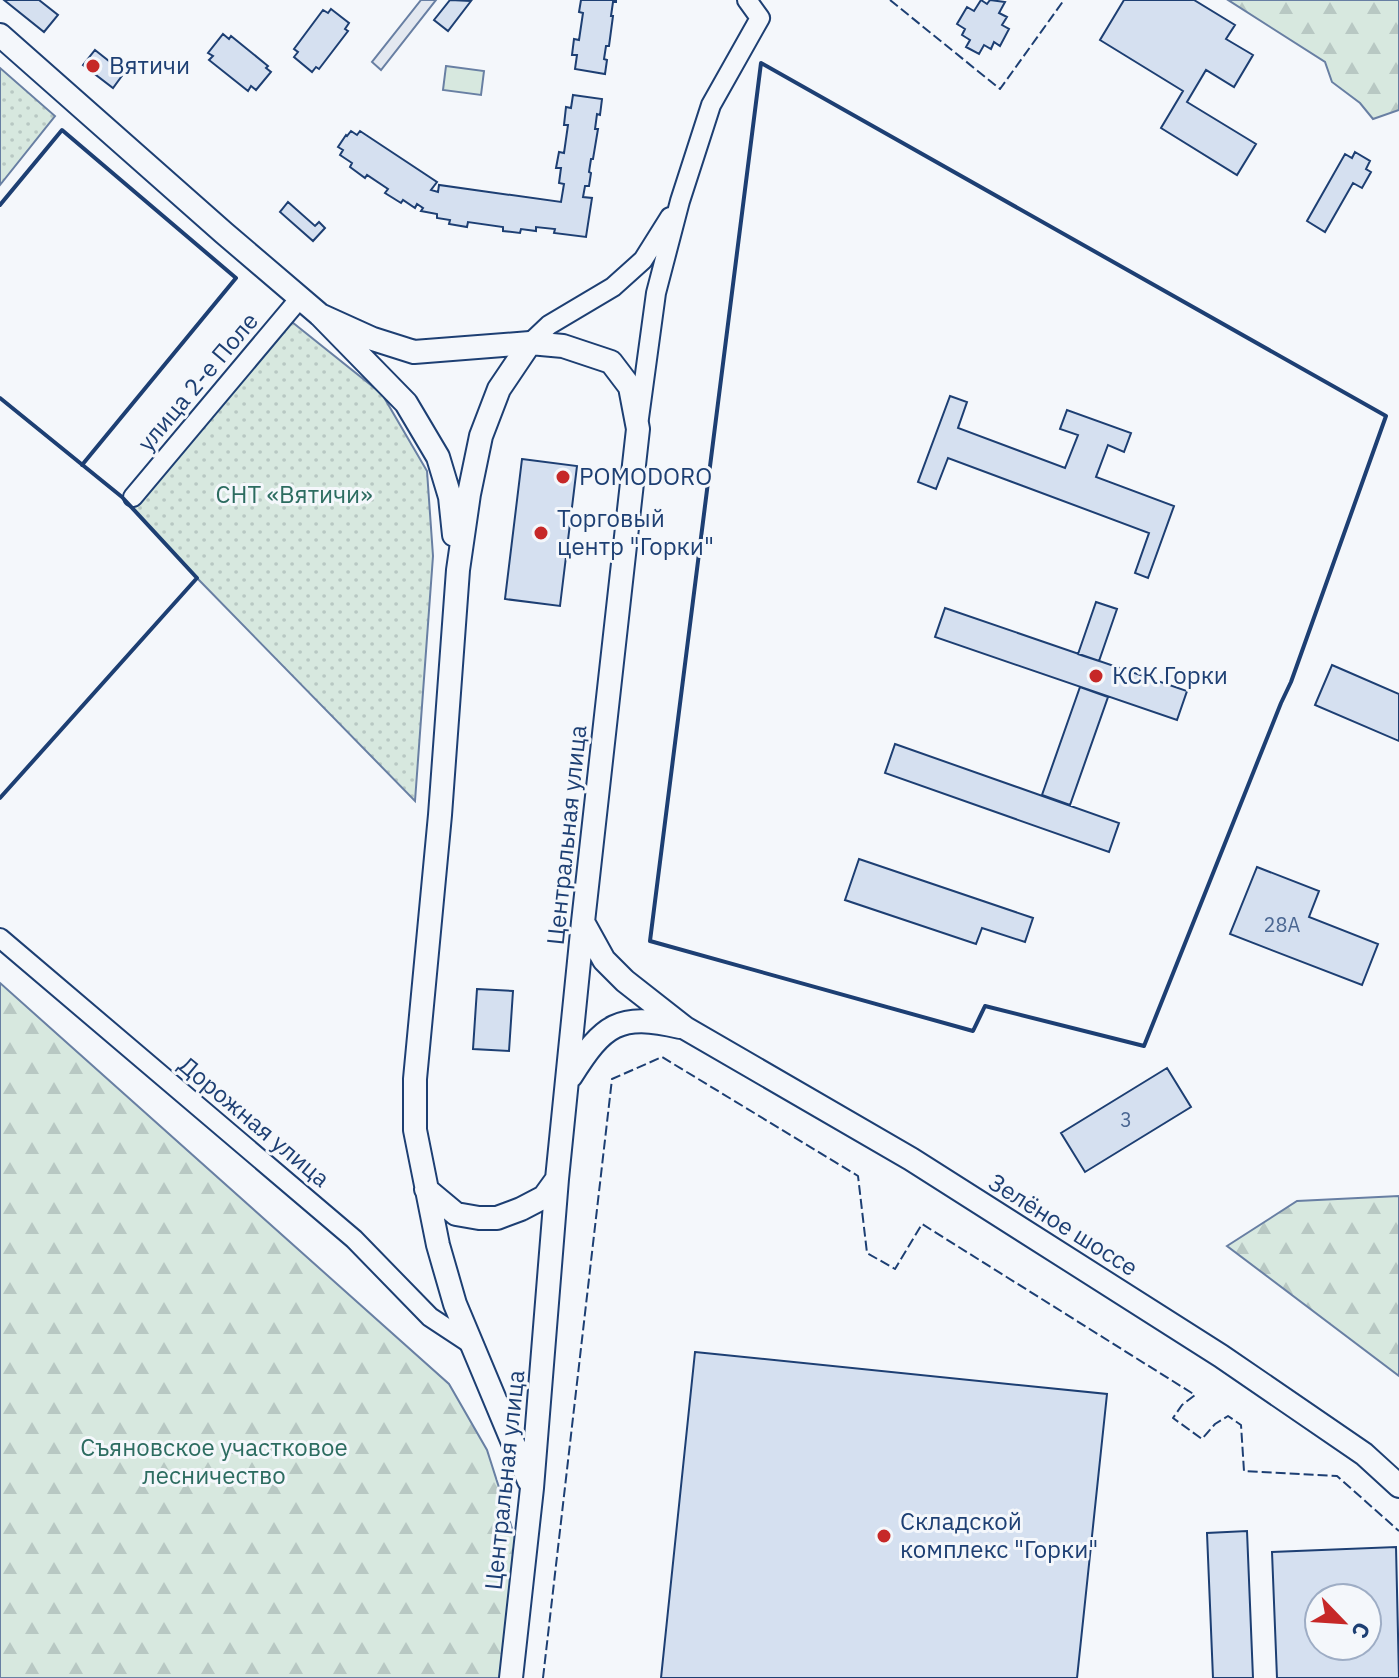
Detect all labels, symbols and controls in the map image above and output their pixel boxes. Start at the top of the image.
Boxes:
place label: Вятичи [109,49,190,81]
marker: Вятичи [84,57,102,75]
street label: улица 2-е Поле [130,305,265,457]
place label: POMODORO [579,460,712,492]
marker: POMODORO [554,468,572,486]
park label: СНТ «Вятичи» [216,478,372,510]
place label: Торговый центр "Горки" [557,502,714,562]
marker: Торговый центр "Горки" [532,524,550,542]
place label: КСК Горки [1112,659,1228,691]
marker: КСК Горки [1087,667,1105,685]
street label: Центральная улица [539,723,593,946]
house number: 28А [1264,911,1301,938]
street label: Дорожная улица [172,1049,337,1194]
house number: 3 [1120,1106,1132,1133]
street label: Зелёное шоссе [983,1165,1144,1283]
street label: Центральная улица [477,1368,531,1591]
park label: Съяновское участковое лесничество [80,1431,348,1491]
place label: Складской комплекс "Горки" [900,1505,1098,1565]
marker: Складской комплекс "Горки" [875,1527,893,1545]
north arrow [1303,1582,1383,1662]
text: С [1345,1618,1378,1643]

